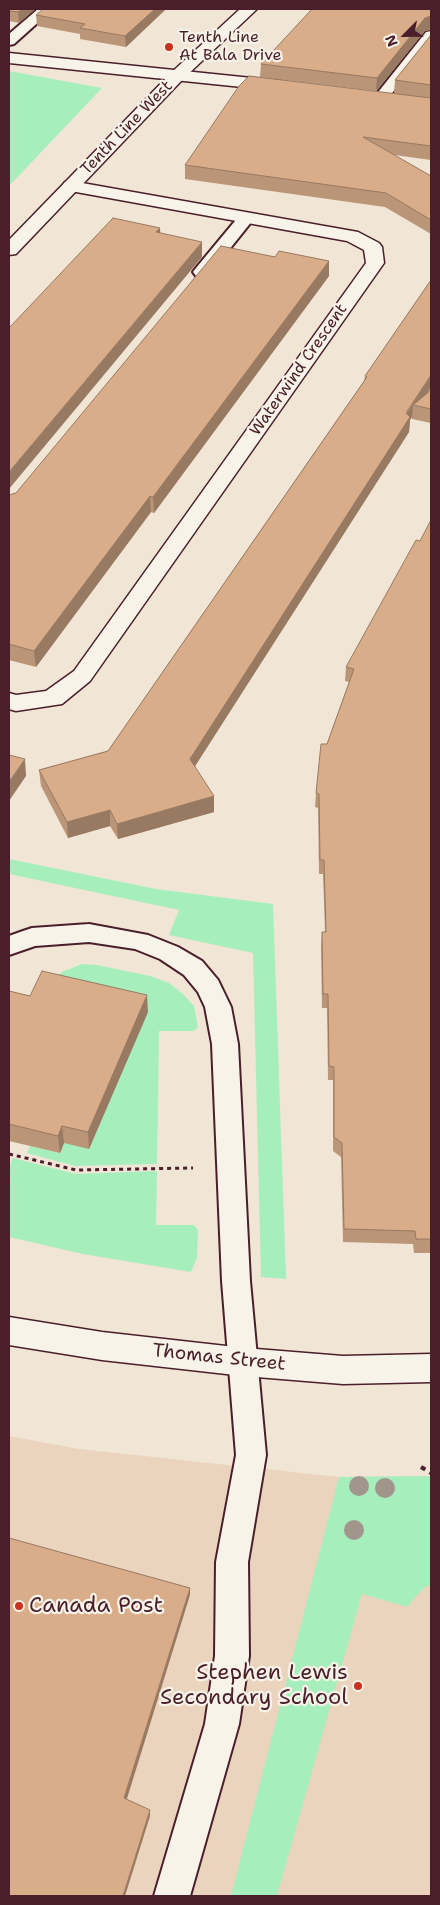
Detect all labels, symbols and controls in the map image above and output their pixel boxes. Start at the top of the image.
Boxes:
north arrow [380,10,430,60]
place label: Tenth Line At Bala Drive [179,28,282,66]
text: N [381,32,402,49]
marker: Tenth Line At Bala Drive [163,41,175,53]
street label: Tenth Line West [77,77,177,179]
street label: Waterwind Crescent [246,300,352,440]
street label: Thomas Street [151,1340,287,1376]
place label: Canada Post [29,1593,163,1619]
marker: Canada Post [13,1600,25,1612]
place label: Stephen Lewis Secondary School [160,1660,348,1712]
marker: Stephen Lewis Secondary School [352,1680,364,1692]

